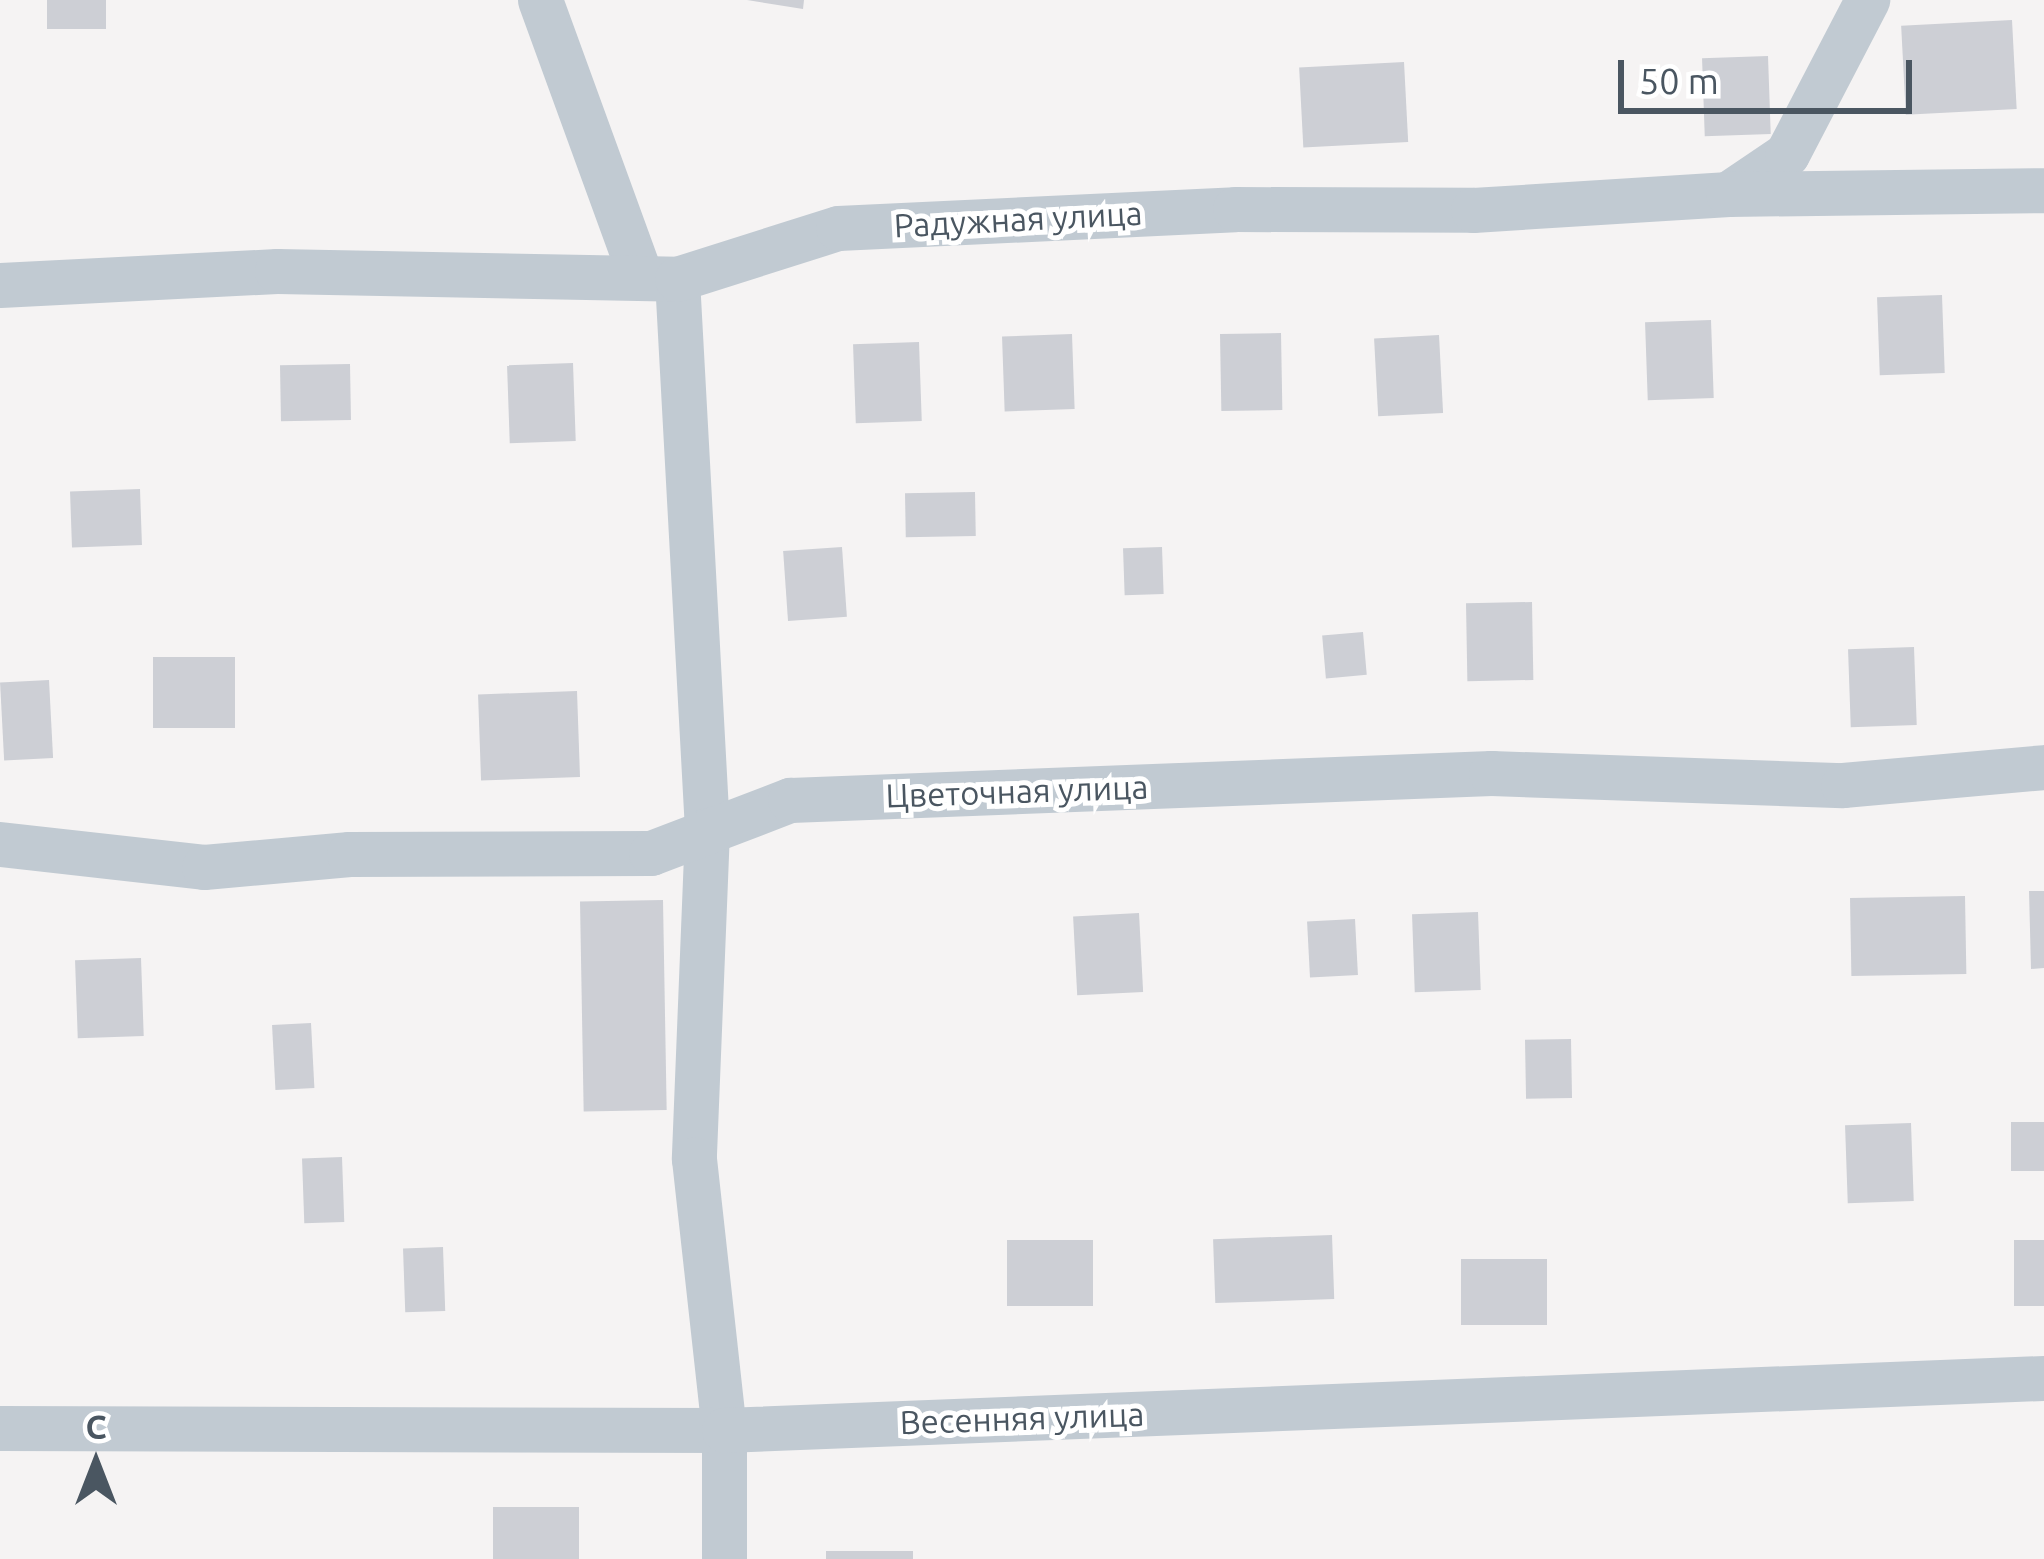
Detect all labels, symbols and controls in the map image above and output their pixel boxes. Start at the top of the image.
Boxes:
scale bar [1624,36,1918,110]
text: 50 m [1639,60,1719,101]
street label: Радужная улица [893,193,1143,245]
street label: Цветочная улица [885,767,1149,815]
street label: Весенняя улица [899,1394,1145,1442]
north arrow [36,1403,156,1523]
text: С [85,1408,107,1445]

